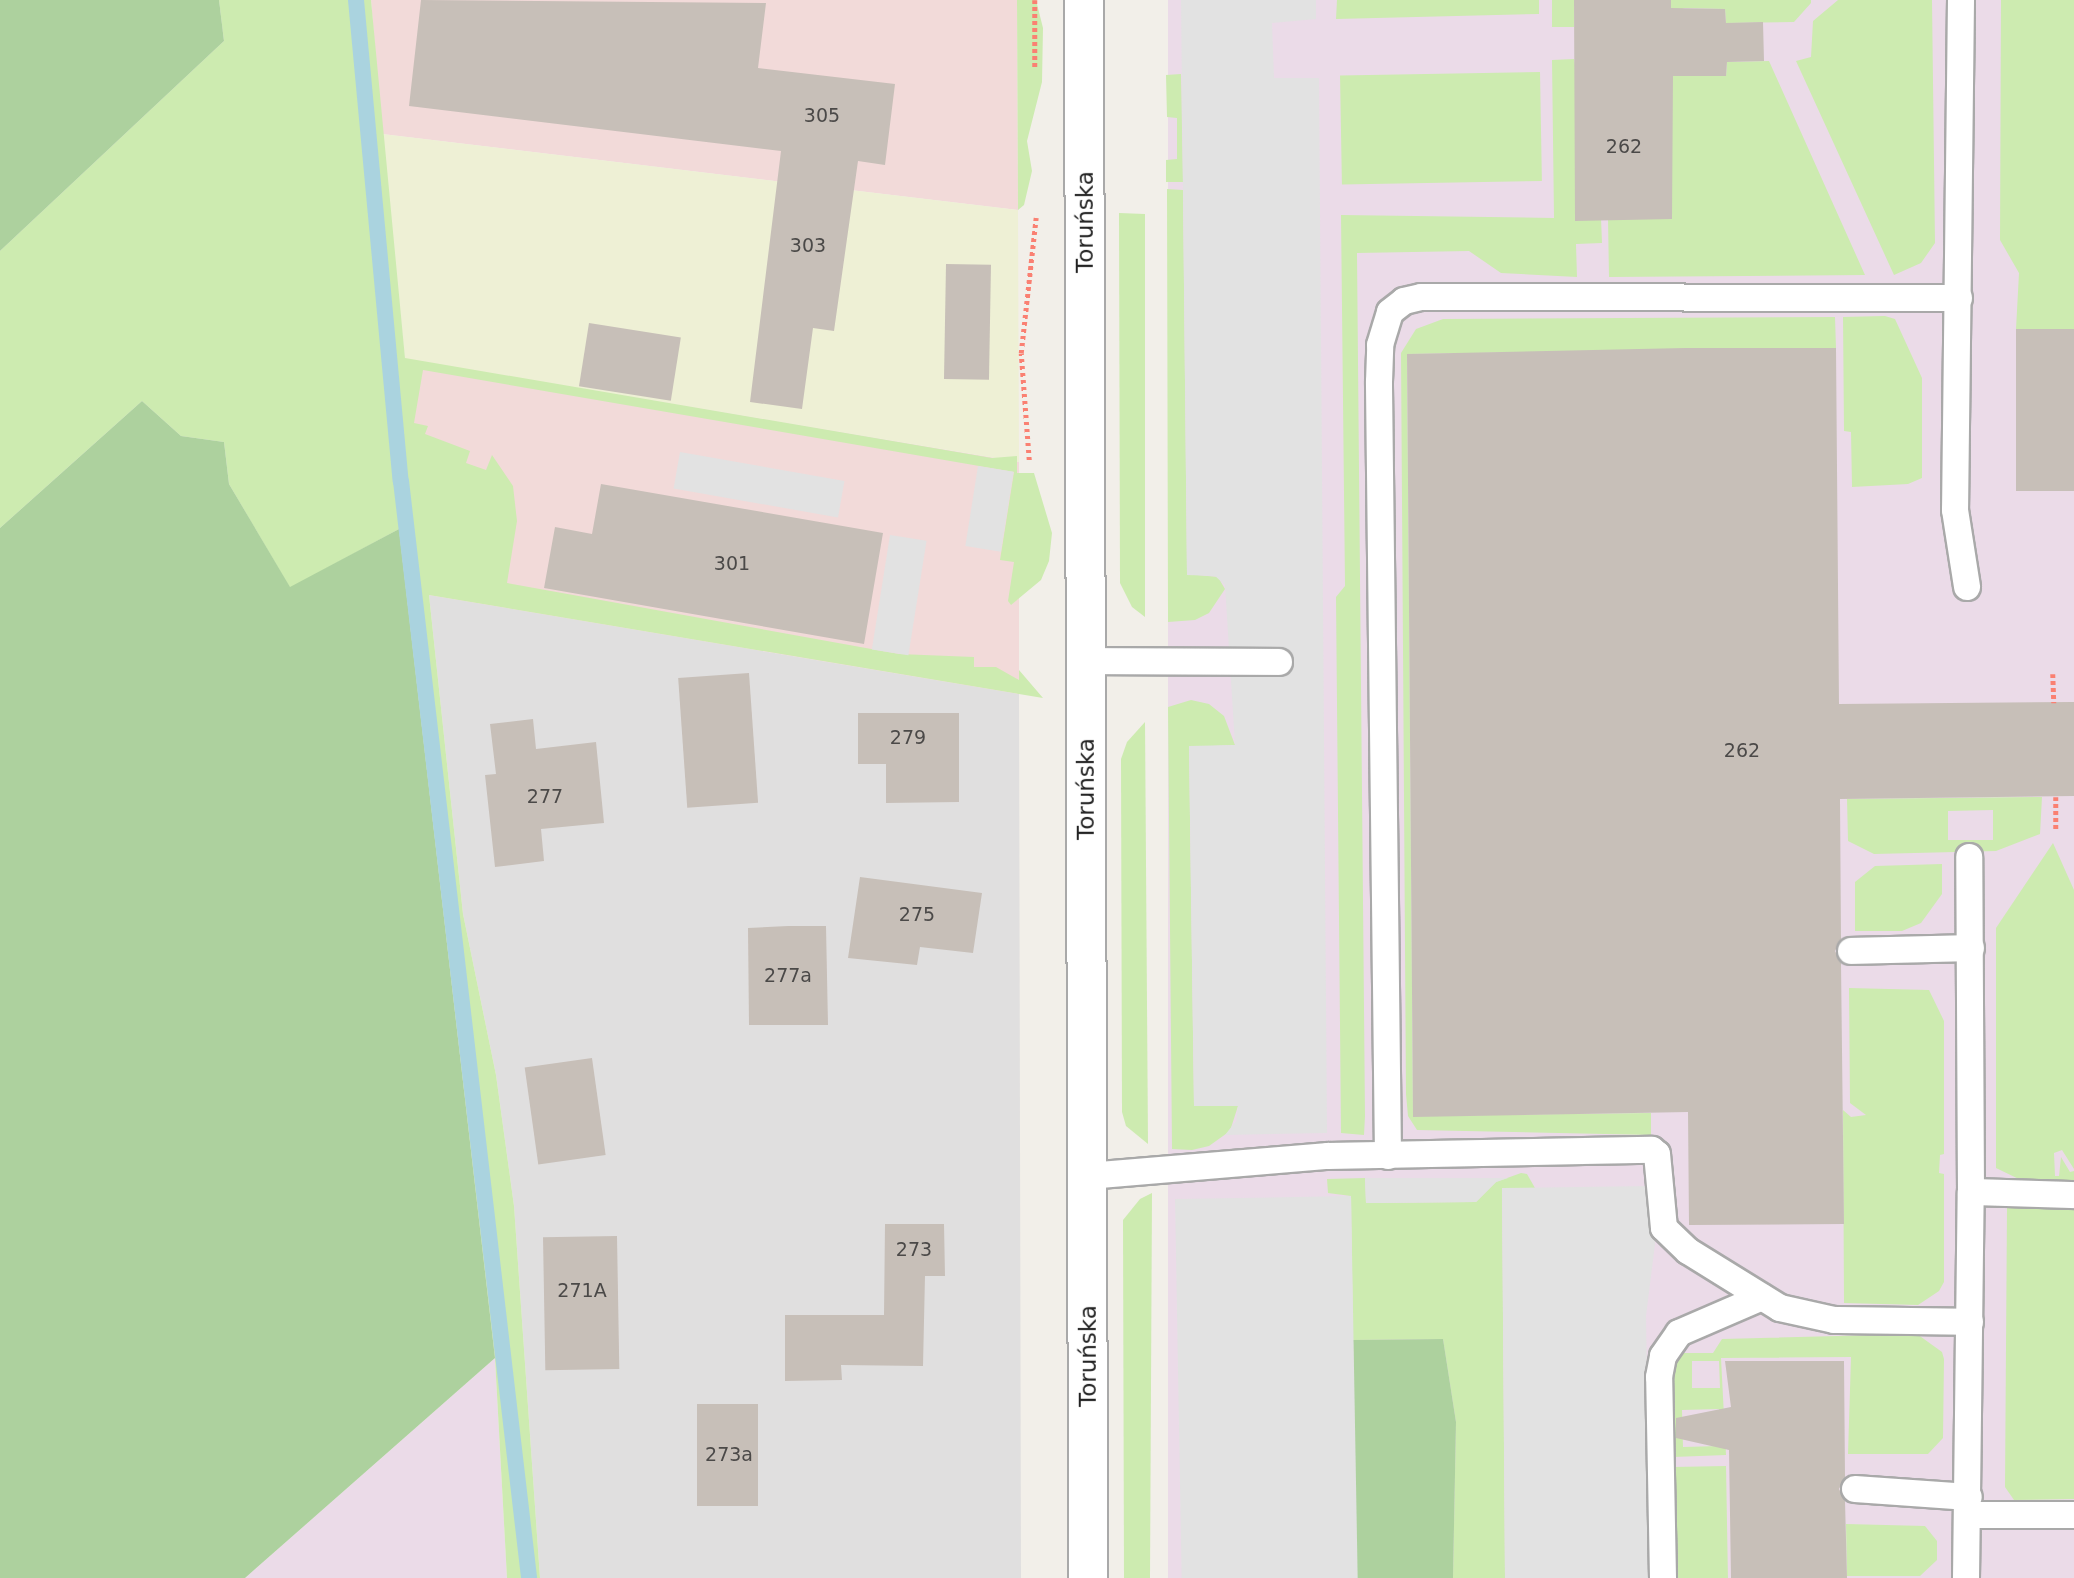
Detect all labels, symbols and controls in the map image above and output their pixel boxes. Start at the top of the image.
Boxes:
house number: 305 [804,105,840,127]
house number: 262 [1606,136,1642,158]
street label: Toruńska [1071,171,1099,273]
house number: 303 [790,235,826,257]
house number: 301 [714,553,750,575]
house number: 279 [890,727,926,749]
street label: Toruńska [1072,738,1100,840]
house number: 262 [1724,740,1760,762]
house number: 277 [527,786,563,808]
house number: 275 [899,904,935,926]
house number: 277a [764,965,812,987]
house number: 273 [896,1239,932,1261]
house number: 271A [557,1280,607,1302]
street label: Toruńska [1074,1305,1102,1407]
house number: 273a [705,1444,753,1466]

